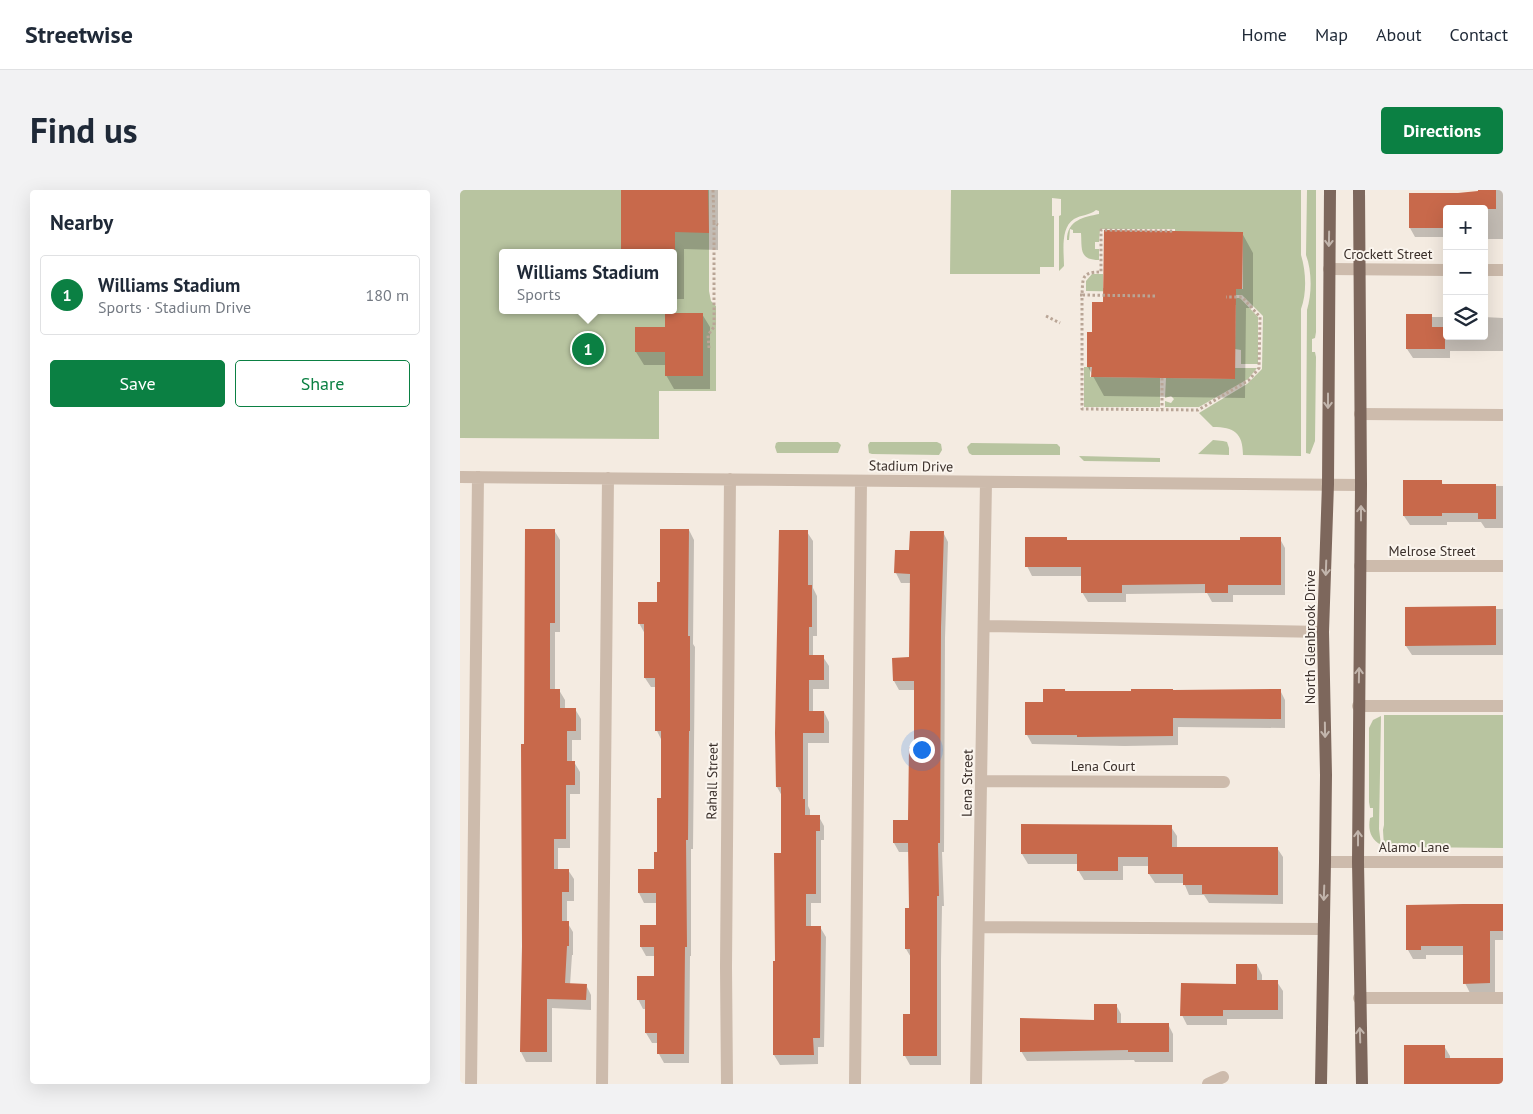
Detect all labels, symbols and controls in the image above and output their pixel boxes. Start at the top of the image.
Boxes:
text: Streetwise [25,19,133,50]
text: Home [1241,23,1287,46]
text: Map [1315,23,1348,46]
text: About [1376,23,1422,46]
text: Contact [1450,23,1508,46]
text: Find us [30,107,138,153]
button: Directions [1381,107,1503,154]
map controls [1443,205,1488,340]
button: + [1443,205,1488,250]
text: Nearby [50,209,113,236]
one-way arrow [1324,230,1334,246]
street label: Crockett Street [1344,245,1433,263]
popup [499,249,677,314]
button: − [1443,250,1488,295]
text: Williams Stadium [517,260,659,284]
text: Williams Stadium [98,273,240,297]
text: Sports [517,284,561,304]
text: 1 [62,285,72,305]
text: 180 m [366,285,409,305]
button: layers [1443,295,1488,340]
text: Sports · Stadium Drive [98,297,251,317]
pin: 1 [572,330,604,368]
button: Save [50,360,225,407]
button: Share [235,360,410,407]
one-way arrow [1323,392,1333,409]
street label: Stadium Drive [869,456,953,476]
one-way arrow [1356,505,1366,522]
street label: Melrose Street [1388,542,1476,560]
one-way arrow [1321,560,1330,576]
street label: North Glenbrook Drive [1301,570,1319,704]
one-way arrow [1354,668,1364,684]
one-way arrow [1320,722,1330,738]
your location [909,737,935,763]
street label: Rahall Street [702,742,722,820]
street label: Lena Street [957,749,977,817]
street label: Lena Court [1071,757,1135,775]
one-way arrow [1353,830,1363,846]
street label: Alamo Lane [1379,838,1449,856]
one-way arrow [1320,885,1329,901]
one-way arrow [1355,1028,1365,1044]

